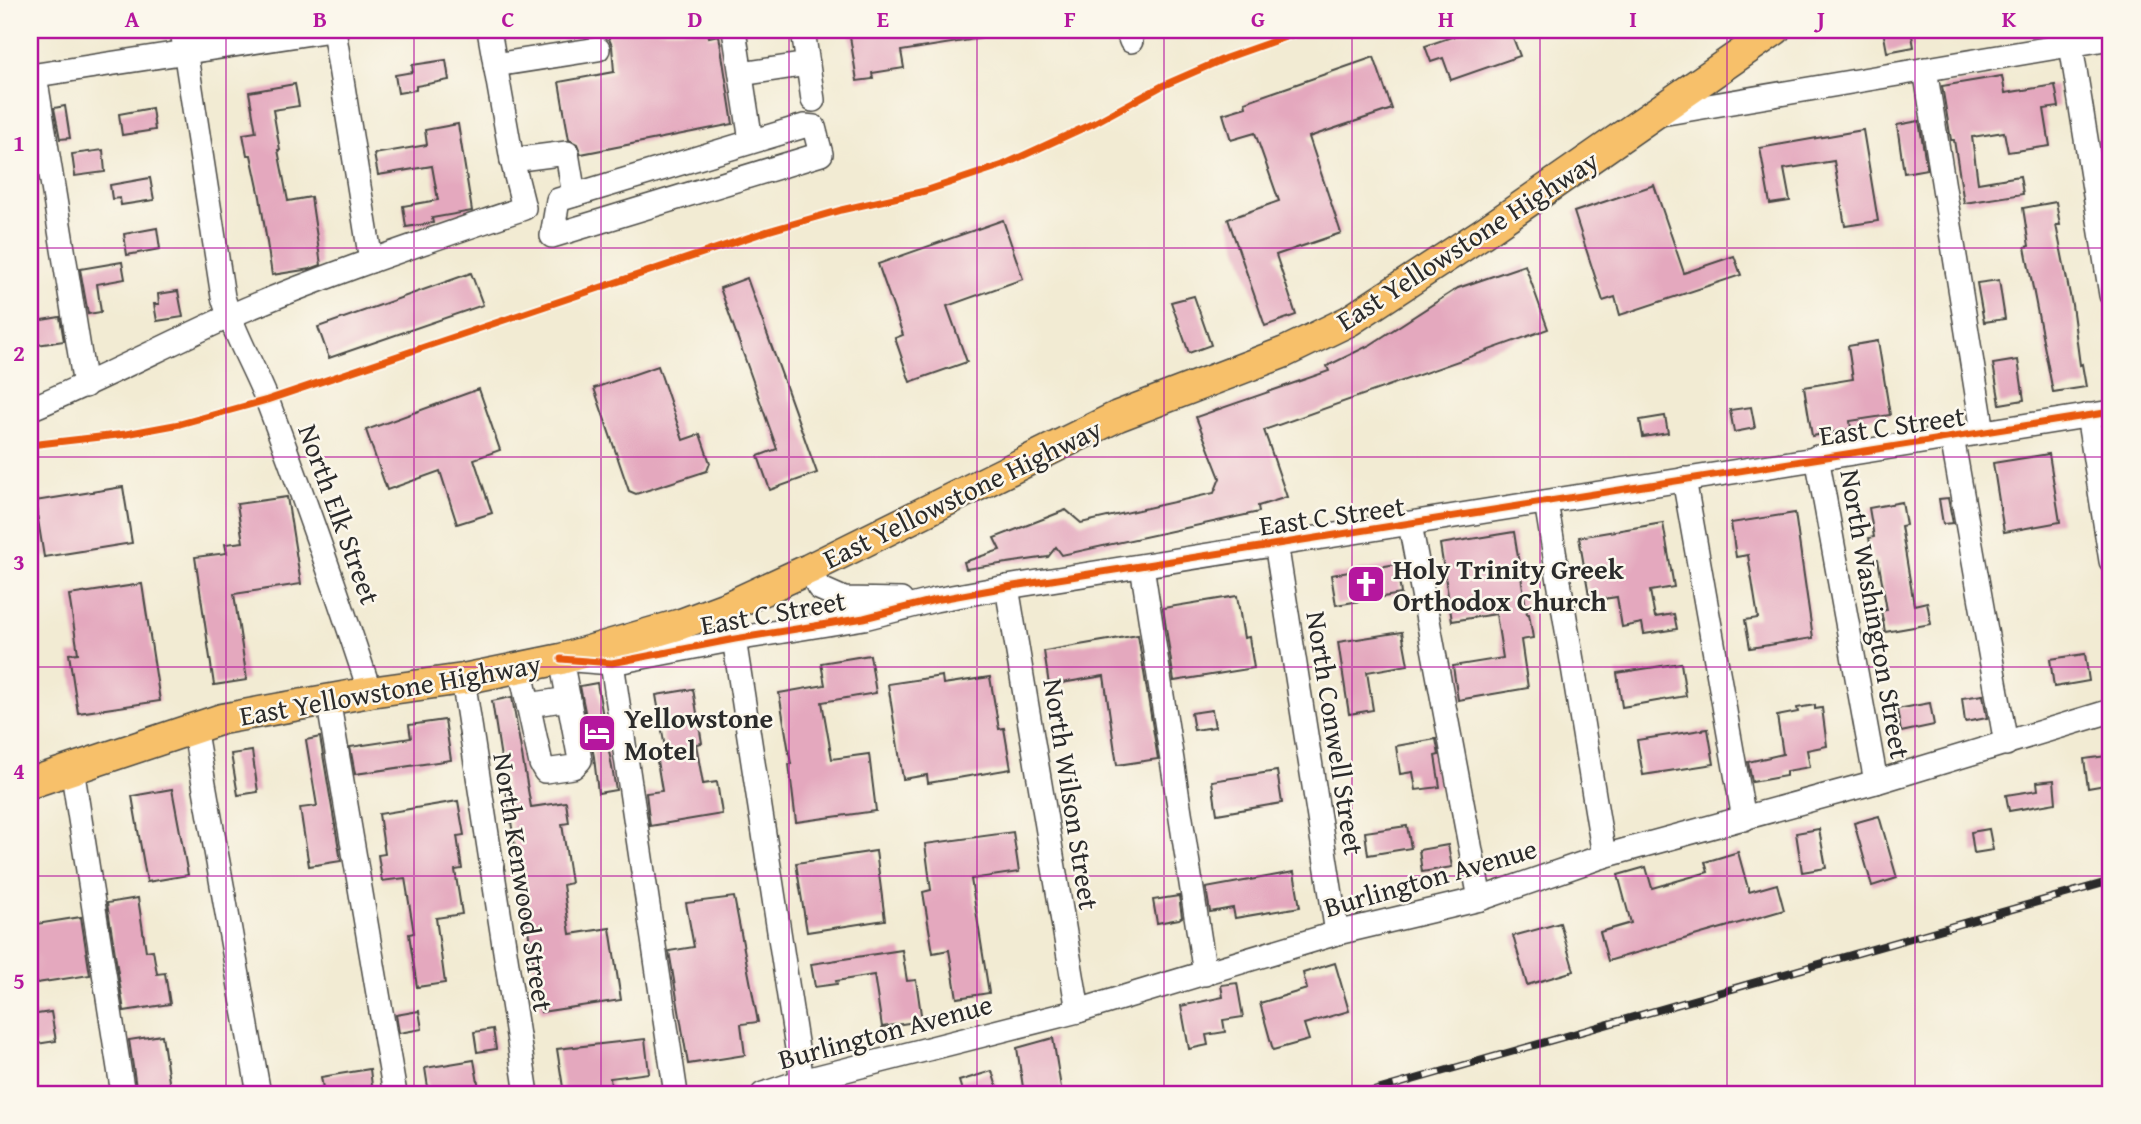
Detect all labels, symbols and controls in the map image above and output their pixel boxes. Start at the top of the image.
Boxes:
text: A [125,2,140,35]
text: B [313,2,327,35]
text: C [501,2,515,35]
text: D [688,2,703,35]
text: E [877,2,889,35]
text: F [1064,2,1076,35]
text: G [1251,2,1265,35]
text: H [1438,2,1454,35]
text: I [1629,2,1637,35]
text: J [1813,2,1825,35]
text: K [2002,2,2017,35]
text: 1 [13,126,25,159]
street label: East Yellowstone Highway [1328,140,1606,340]
text: 2 [13,336,25,369]
street label: East C Street [1816,394,1968,456]
street label: East Yellowstone Highway [816,408,1108,578]
street label: North Elk Street [288,418,392,610]
street label: North Washington Street [1830,466,1922,762]
street label: East C Street [1256,484,1408,546]
text: 3 [13,545,25,578]
place label: Holy Trinity Greek Orthodox Church [1393,548,1625,621]
church icon: Holy Trinity Greek Orthodox Church [1345,563,1387,605]
street label: East C Street [697,579,849,645]
street label: North Conwell Street [1296,608,1376,858]
street label: East Yellowstone Highway [236,642,544,736]
street label: North Wilson Street [1033,675,1111,913]
place label: Yellowstone Motel [624,697,773,770]
hotel icon: Yellowstone Motel [576,712,618,754]
street label: North Kenwood Street [483,750,565,1014]
text: 4 [13,754,25,787]
street label: Burlington Avenue [1319,827,1541,927]
text: 5 [13,964,25,997]
street label: Burlington Avenue [773,983,997,1079]

